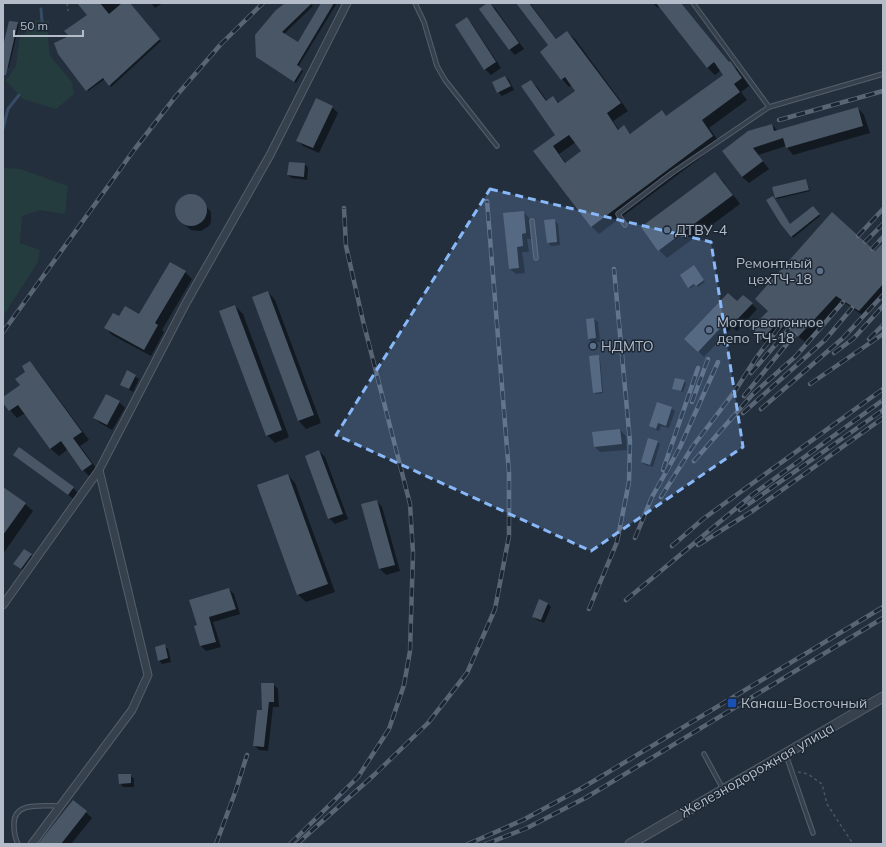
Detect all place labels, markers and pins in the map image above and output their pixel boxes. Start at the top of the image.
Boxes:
place label: ДТВУ-4 [675,221,728,239]
marker: ДТВУ-4 [662,225,672,235]
place label: Ремонтный цехТЧ-18 [736,254,812,288]
marker: Ремонтный цехТЧ-18 [815,266,825,276]
place label: Моторвагонное депо ТЧ-18 [717,313,824,347]
marker: Моторвагонное депо ТЧ-18 [704,325,714,335]
place label: НДМТО [601,337,654,355]
marker: НДМТО [588,341,598,351]
place label: Канаш-Восточный [741,694,867,712]
marker: Канаш-Восточный [726,697,738,709]

